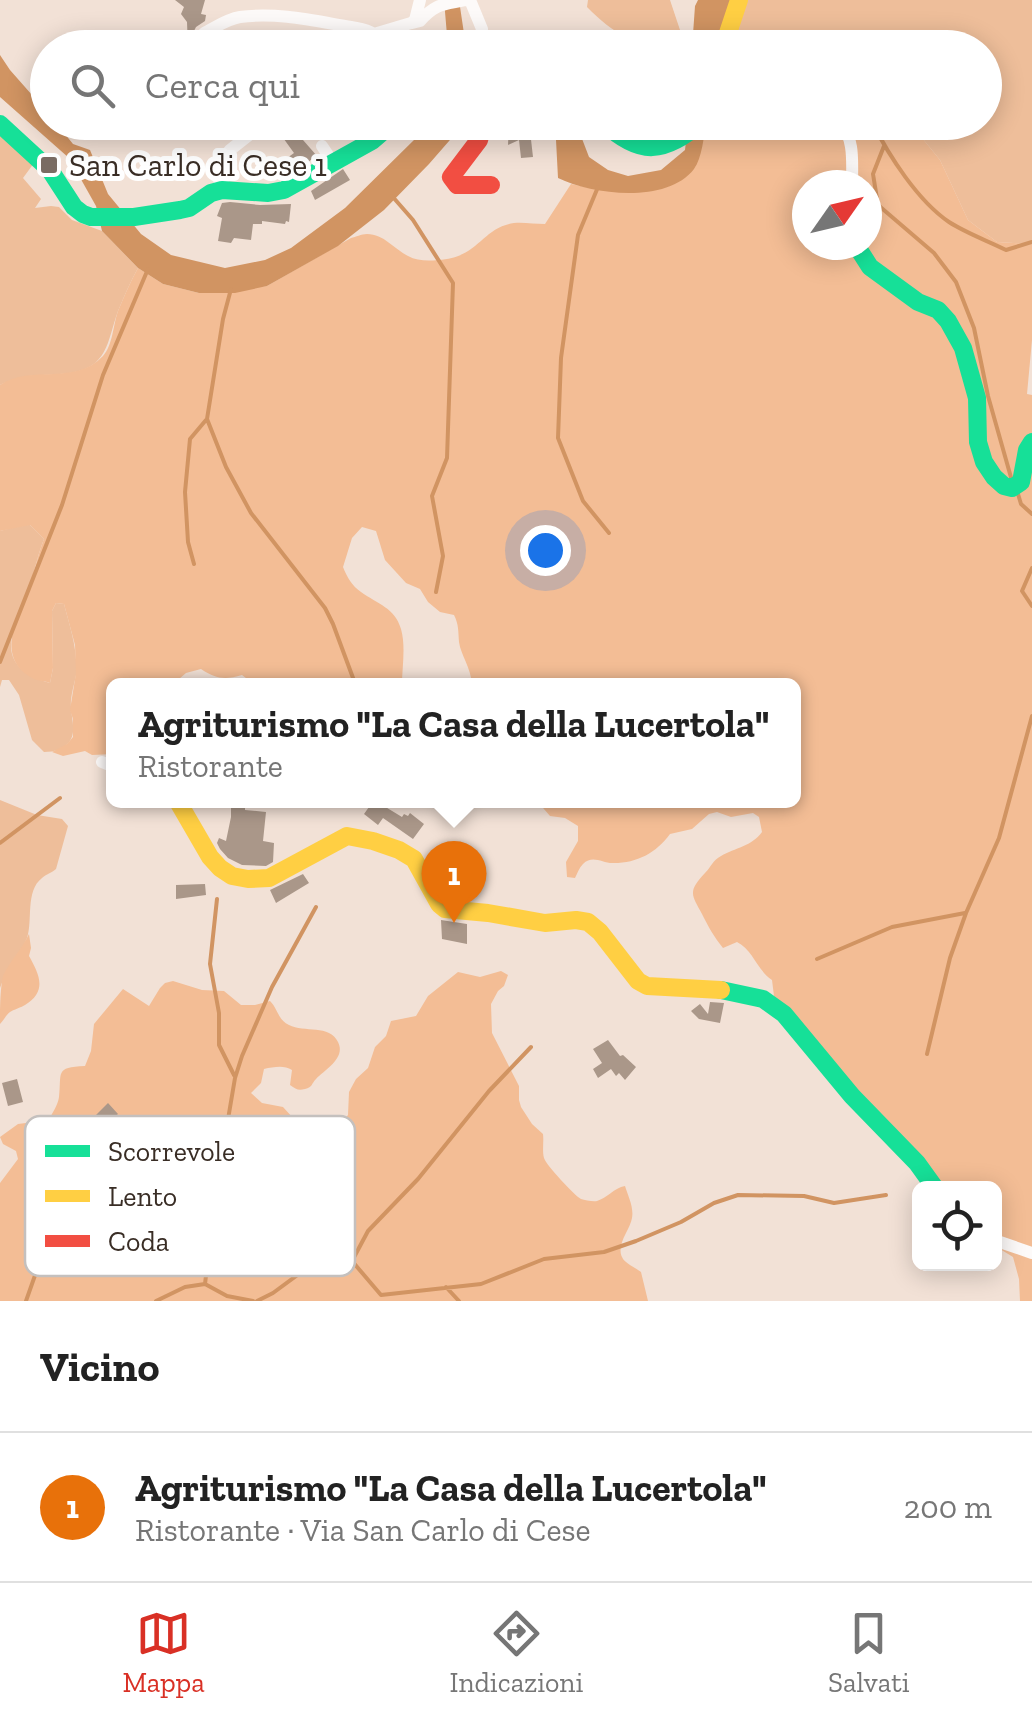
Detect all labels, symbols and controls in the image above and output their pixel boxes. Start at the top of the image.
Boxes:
search box [30,30,1002,140]
icon: search [65,58,120,113]
text: Cerca qui [145,62,300,108]
place label: San Carlo di Cese 1 [69,146,327,184]
marker: San Carlo di Cese 1 [38,154,60,176]
north arrow [792,170,882,260]
your location [520,525,571,576]
popup [106,678,801,808]
text: Agriturismo "La Casa della Lucertola" [138,701,769,747]
text: Ristorante [138,747,283,785]
pin: 1 [422,840,486,923]
legend [25,1116,355,1276]
text: Scorrevole [108,1135,235,1168]
text: Lento [108,1180,177,1213]
map controls [912,1181,1002,1271]
button: locate [912,1181,1002,1271]
text: Coda [108,1225,170,1258]
text: Vicino [40,1341,159,1392]
text: Agriturismo "La Casa della Lucertola" [135,1465,767,1511]
text: 1 [66,1488,79,1526]
text: 200 m [904,1488,992,1526]
text: Ristorante · Via San Carlo di Cese [135,1511,591,1549]
tab: Mappa [122,1606,205,1699]
tab: Indicazioni [449,1606,583,1699]
tab: Salvati [828,1606,910,1699]

